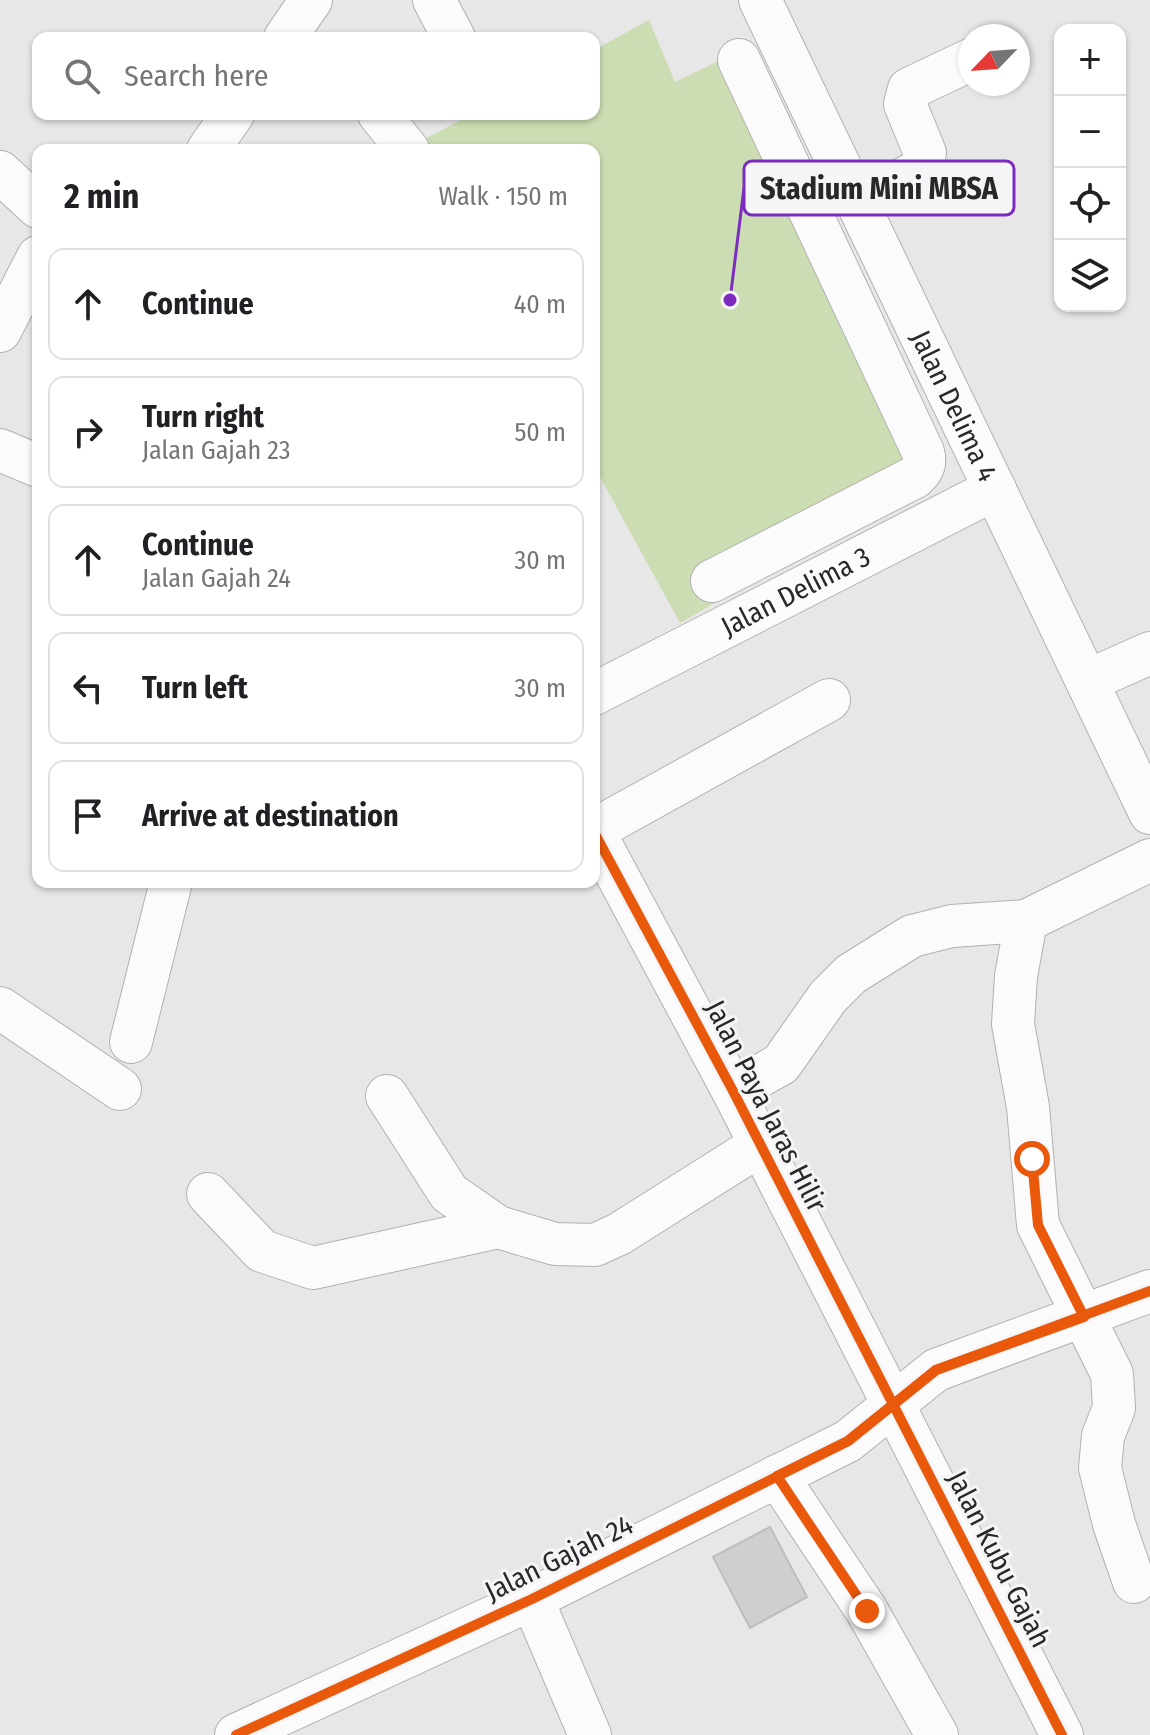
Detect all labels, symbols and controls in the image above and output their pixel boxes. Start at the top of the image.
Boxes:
north arrow [958,24,1030,96]
map controls [1054,24,1126,312]
button: + [1054,24,1126,96]
search box [32,32,600,120]
icon: search [60,54,104,98]
text: Search here [124,58,269,94]
button: − [1054,96,1126,168]
callout: Stadium Mini MBSA [744,161,1014,215]
button: locate [1054,168,1126,240]
text: Stadium Mini MBSA [760,171,999,207]
text: 2 min [64,176,139,217]
text: Walk · 150 m [438,181,568,212]
button: layers [1054,240,1126,312]
icon: ahead [66,282,110,326]
text: Continue [142,286,254,322]
text: 40 m [514,289,566,320]
street label: Jalan Delima 4 [904,325,1005,487]
text: Turn right [142,399,264,435]
icon: right [66,410,110,454]
text: 50 m [514,417,566,448]
text: Jalan Gajah 23 [142,435,291,466]
text: Continue [142,527,254,563]
icon: ahead [66,538,110,582]
street label: Jalan Delima 3 [715,539,875,643]
text: 30 m [515,545,566,576]
text: Jalan Gajah 24 [142,563,291,594]
icon: left [66,666,110,710]
text: Turn left [142,670,248,706]
text: 30 m [515,673,566,704]
icon: arrive [66,794,110,838]
text: Arrive at destination [142,798,399,834]
street label: Jalan Paya Jaras Hilir [698,995,834,1217]
route start [1014,1141,1050,1177]
street label: Jalan Kubu Gajah [940,1465,1058,1653]
street label: Jalan Gajah 24 [480,1508,638,1608]
route end [849,1593,885,1629]

